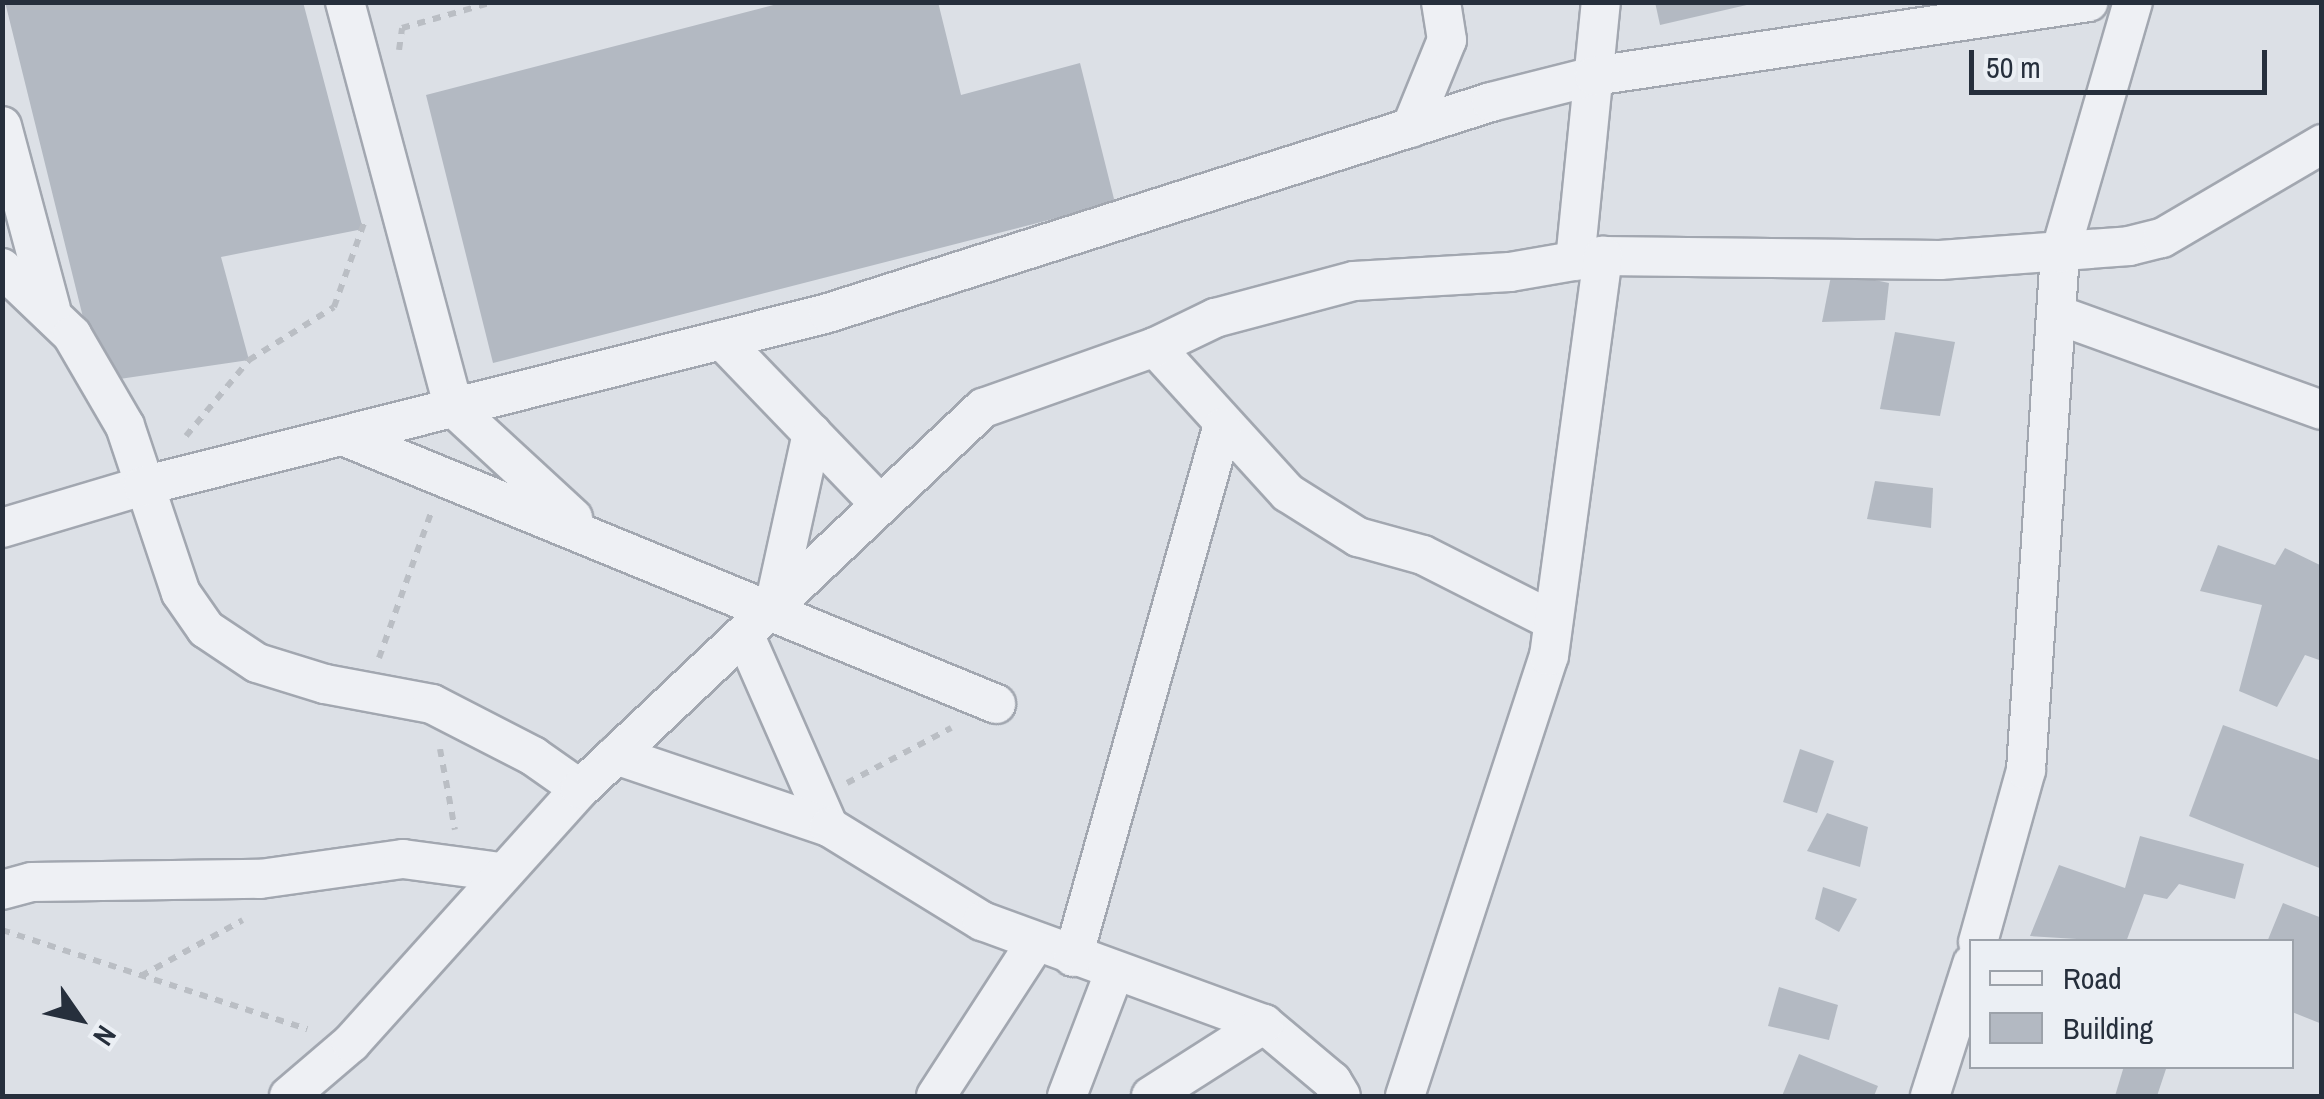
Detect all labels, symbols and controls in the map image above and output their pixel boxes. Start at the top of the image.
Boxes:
scale bar [1974,30,2272,92]
text: 50 m [1986,47,2041,87]
legend [1969,939,2294,1069]
text: Road [2063,958,2122,998]
north arrow [30,969,130,1069]
text: Building [2063,1008,2153,1048]
text: N [84,1018,125,1053]

